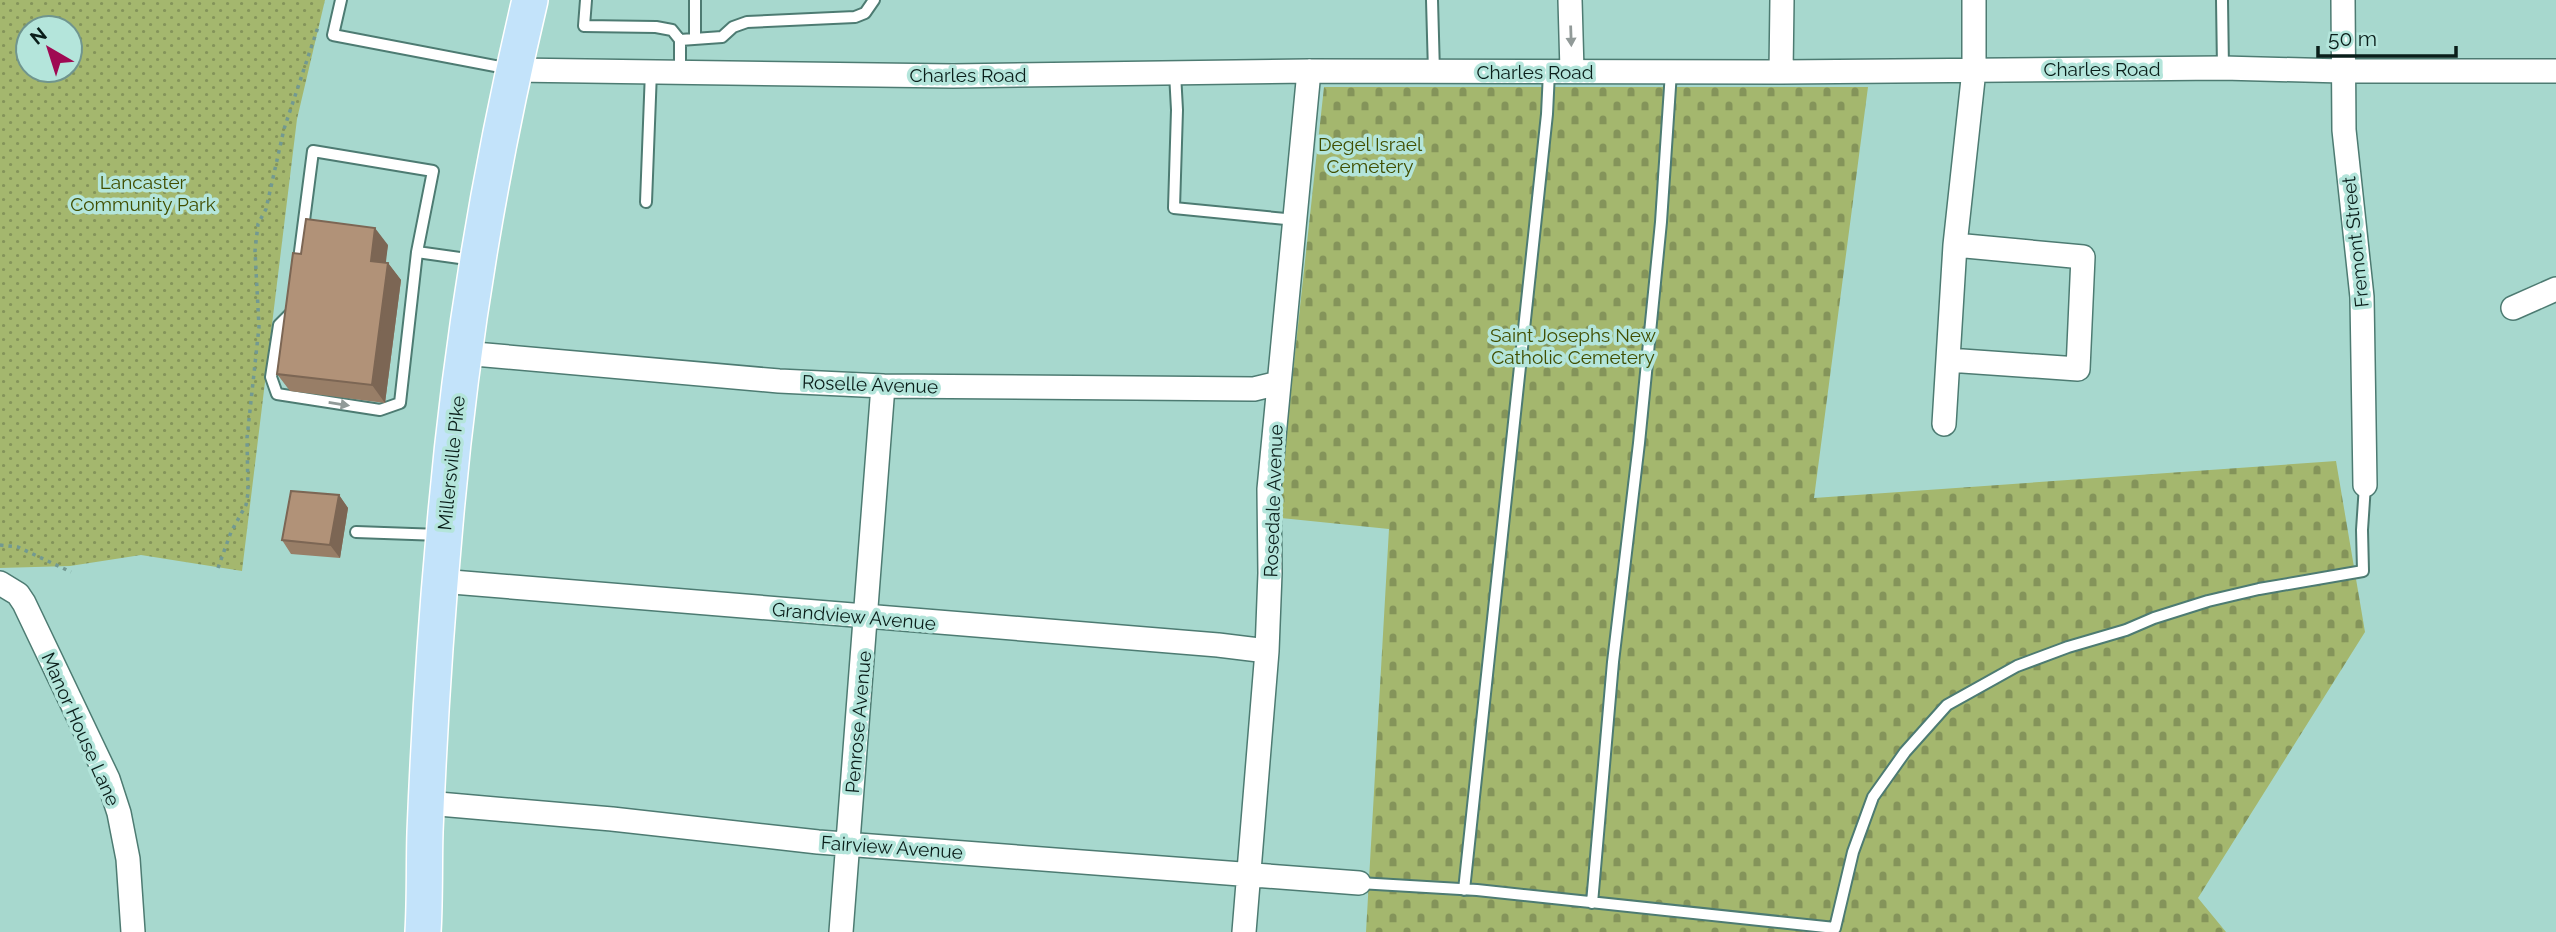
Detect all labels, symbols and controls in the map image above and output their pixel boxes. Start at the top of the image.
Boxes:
north arrow [14,14,84,84]
scale bar [2318,14,2456,58]
text: N [26,23,51,49]
one-way arrow [1565,25,1576,47]
text: 50 m [2328,26,2377,51]
street label: Charles Road [2043,58,2161,80]
street label: Charles Road [1476,61,1594,83]
street label: Charles Road [909,64,1027,86]
park label: Degel Israel Cemetery [1318,133,1423,177]
park label: Lancaster Community Park [70,171,216,215]
street label: Fremont Street [2337,175,2373,309]
park label: Saint Josephs New Catholic Cemetery [1490,324,1657,368]
street label: Roselle Avenue [802,371,938,397]
street label: Millersville Pike [433,395,469,531]
one-way arrow [328,399,350,410]
street label: Rosedale Avenue [1259,424,1287,578]
street label: Grandview Avenue [771,598,937,634]
street label: Manor House Lane [37,649,125,809]
street label: Penrose Avenue [841,650,875,794]
street label: Fairview Avenue [820,831,964,863]

